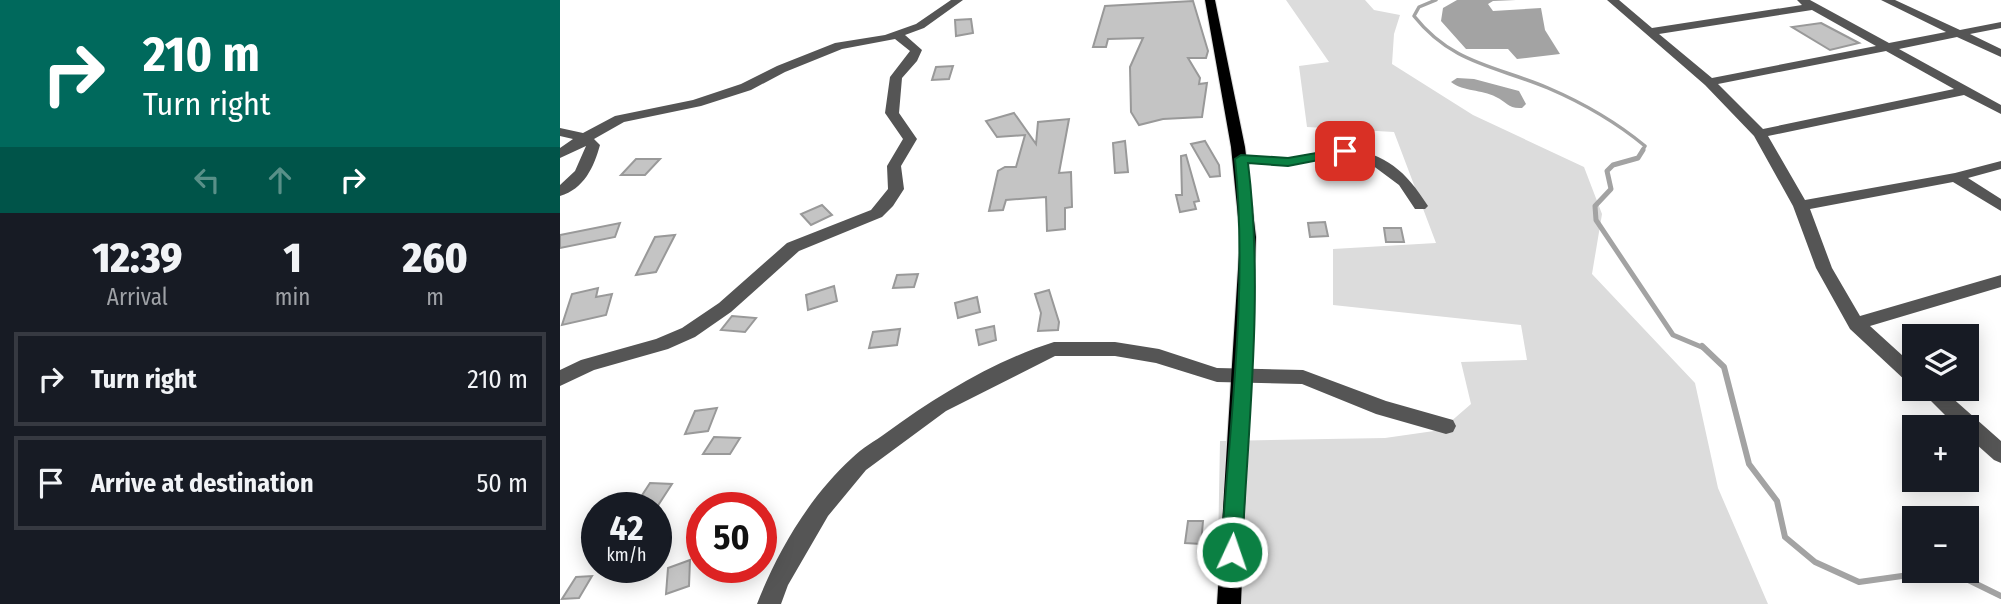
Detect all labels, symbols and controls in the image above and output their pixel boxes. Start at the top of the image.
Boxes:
text: 210 m [143,25,260,84]
icon: right [28,28,119,119]
text: Turn right [143,85,270,123]
pin [1315,121,1375,181]
icon: arrive [1326,132,1364,170]
icon: left [188,161,226,199]
icon: ahead [261,161,299,199]
icon: right [334,161,372,199]
text: 12:39 [92,233,183,283]
text: 1 [283,233,302,283]
text: 260 [402,233,468,283]
text: Arrival [107,283,168,311]
text: min [275,283,310,311]
text: m [426,283,444,311]
map controls [1902,324,1979,583]
button: layers [1902,324,1979,401]
icon: right [32,360,70,398]
text: Turn right [91,364,197,395]
text: 210 m [467,364,528,395]
button: + [1902,415,1979,492]
icon: arrive [32,464,70,502]
text: Arrive at destination [91,468,314,499]
text: 50 m [476,468,528,499]
speed limit sign: 50 [686,492,777,583]
button: − [1902,506,1979,583]
text: 42 [610,507,643,549]
position arrow [1195,515,1269,589]
text: km/h [606,544,647,566]

